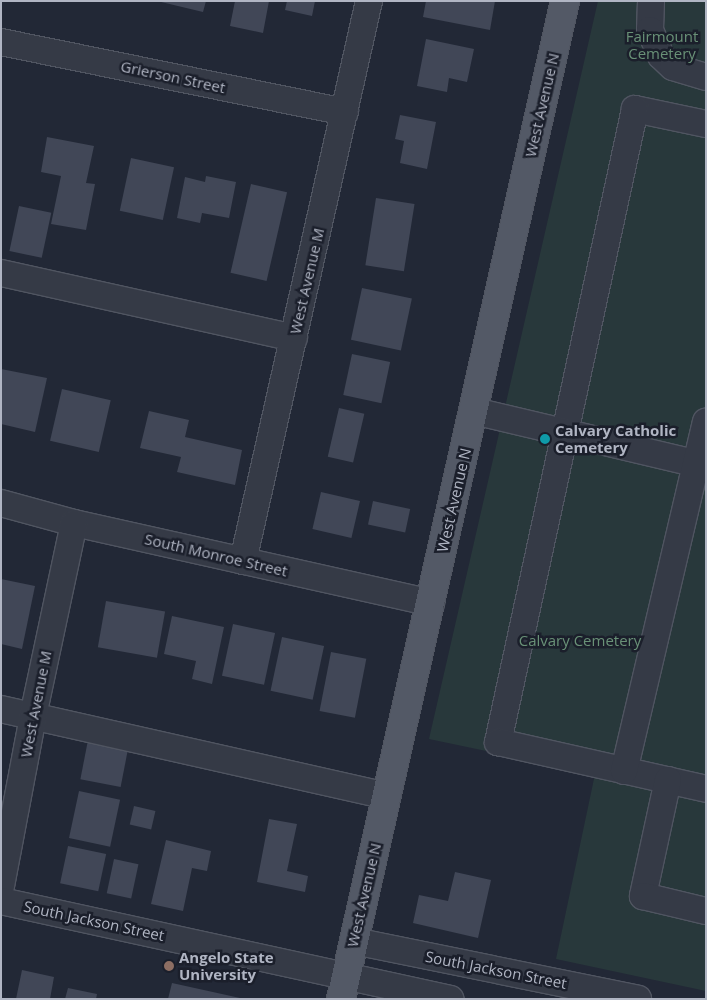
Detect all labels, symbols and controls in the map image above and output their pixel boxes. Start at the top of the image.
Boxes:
park label: Fairmount Cemetery [626,27,698,62]
street label: West Avenue N [521,51,563,159]
street label: Grierson Street [119,57,227,97]
street label: West Avenue M [286,226,328,336]
place label: Calvary Catholic Cemetery [555,421,676,456]
marker: Calvary Catholic Cemetery [539,433,551,445]
street label: West Avenue N [433,446,475,554]
street label: South Monroe Street [143,530,289,580]
park label: Calvary Cemetery [519,632,641,650]
street label: West Avenue M [17,649,55,759]
street label: West Avenue N [343,841,385,949]
street label: South Jackson Street [22,897,166,945]
street label: South Jackson Street [424,947,568,993]
place label: Angelo State University [179,948,274,983]
marker: Angelo State University [163,960,175,972]

